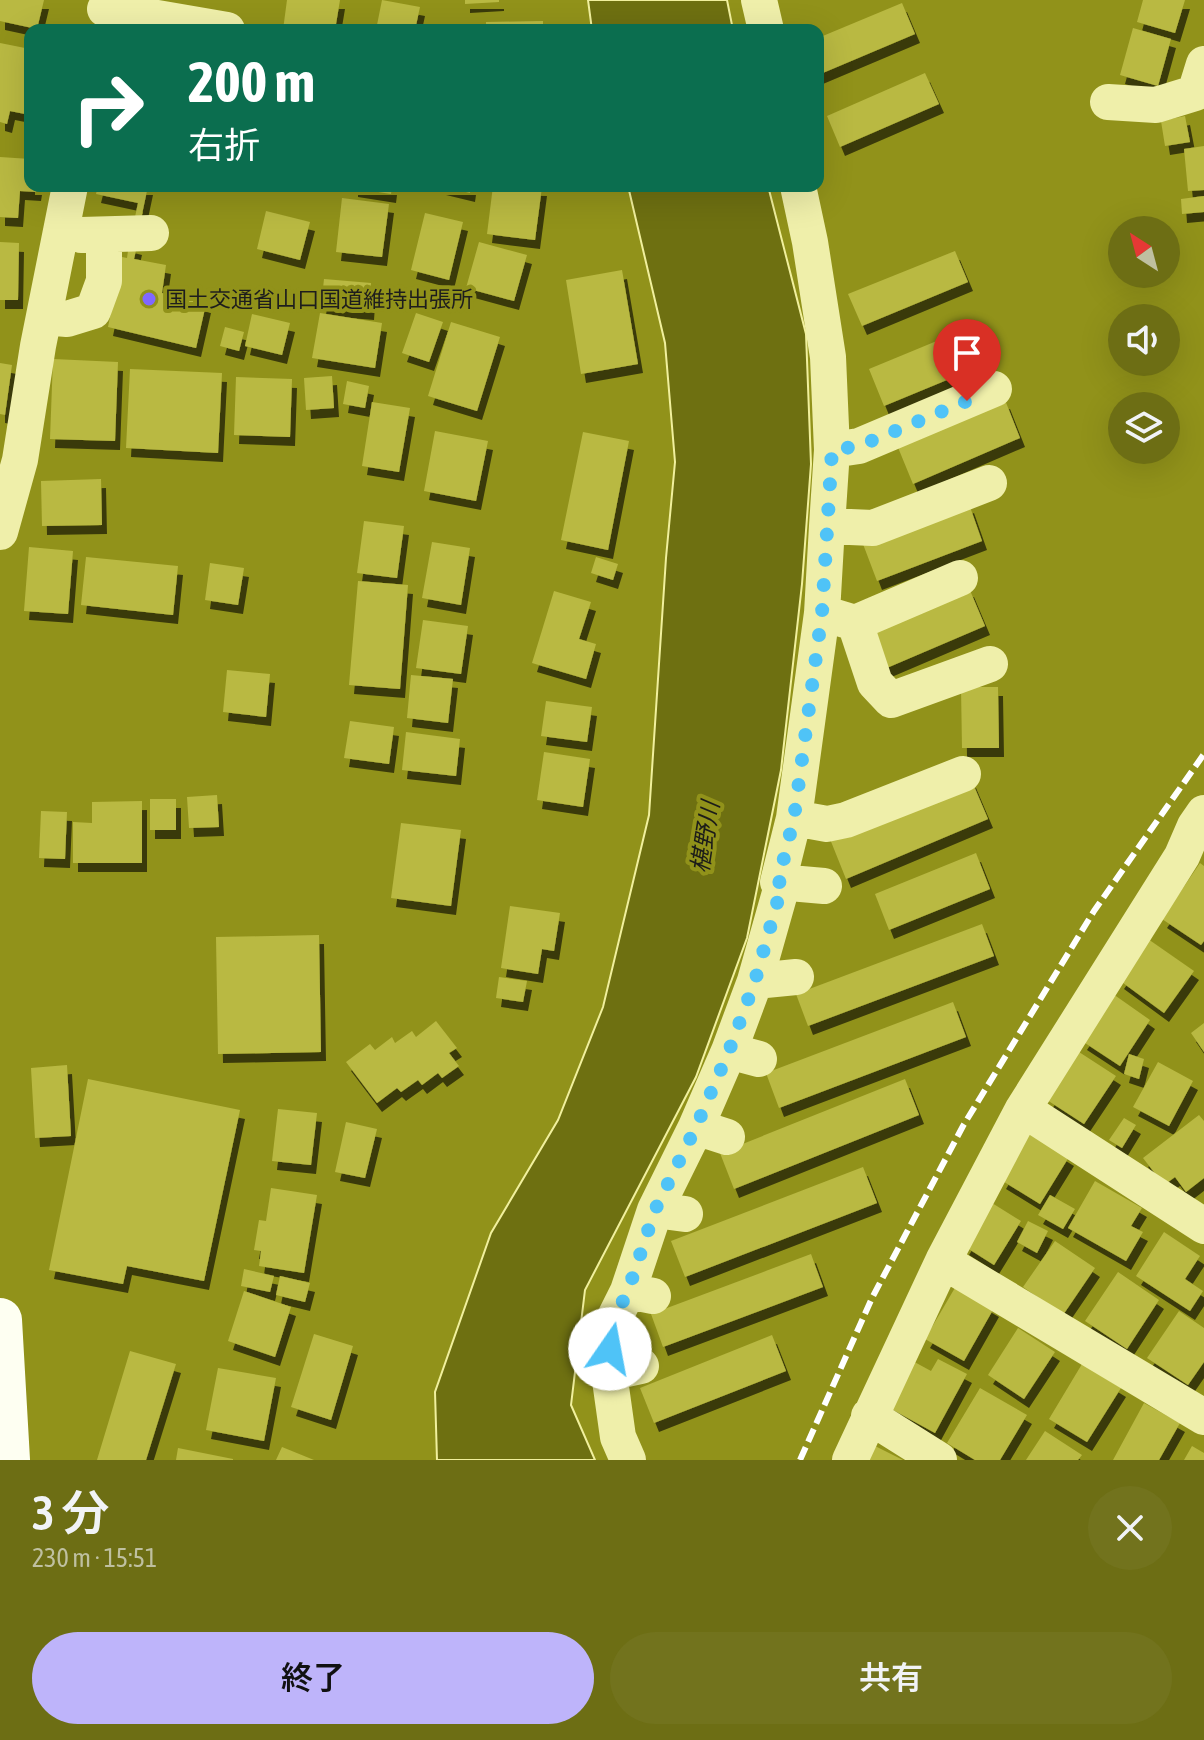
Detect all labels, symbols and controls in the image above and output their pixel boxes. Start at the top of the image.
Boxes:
text: 200 m [188,50,315,114]
icon: right [56,56,160,160]
text: 右折 [188,124,260,166]
north arrow [1108,216,1180,288]
map controls [1108,216,1180,464]
place label: 国土交通省山口国道維持出張所 [165,286,473,312]
marker: 国土交通省山口国道維持出張所 [140,290,158,308]
button: sound [1108,304,1180,376]
pin [933,319,1001,401]
icon: arrive [945,331,989,375]
button: layers [1108,392,1180,464]
water label: 椹野川 [686,796,724,875]
position arrow [568,1307,652,1391]
text: 3 分 [32,1485,109,1540]
button: close [1088,1486,1172,1570]
text: 230 m · 15:51 [32,1543,157,1573]
button: 終了 [32,1632,594,1724]
button: 共有 [610,1632,1172,1724]

